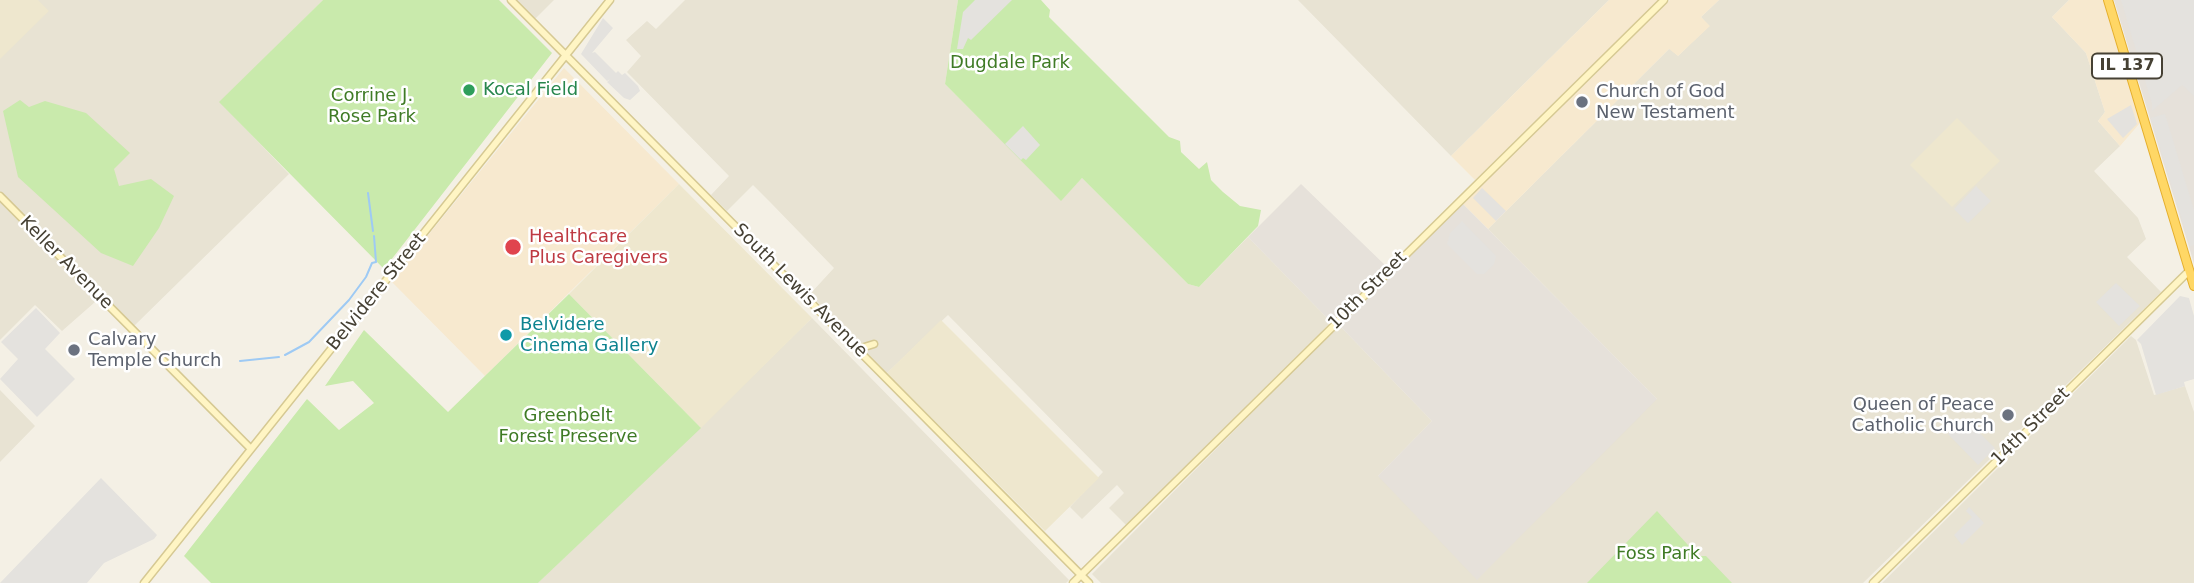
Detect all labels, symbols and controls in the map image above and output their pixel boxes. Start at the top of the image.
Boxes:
park label: Dugdale Park [950,52,1070,74]
road number: IL 137 [2092,54,2162,78]
place label: Kocal Field [483,79,578,101]
place label: Church of God New Testament [1596,81,1735,124]
marker: Kocal Field [461,82,477,98]
park label: Corrine J. Rose Park [328,85,416,128]
marker: Church of God New Testament [1574,94,1590,110]
street label: Keller Avenue [15,212,117,314]
street label: South Lewis Avenue [729,220,871,362]
place label: Healthcare Plus Caregivers [529,226,668,268]
street label: Belvidere Street [323,229,431,355]
marker: Healthcare Plus Caregivers [503,237,523,257]
street label: 10th Street [1324,247,1412,335]
place label: Belvidere Cinema Gallery [520,314,658,356]
marker: Belvidere Cinema Gallery [498,327,514,343]
place label: Calvary Temple Church [88,329,221,372]
marker: Calvary Temple Church [66,342,82,358]
street label: 14th Street [1987,383,2075,471]
place label: Queen of Peace Catholic Church [1852,394,1994,436]
park label: Greenbelt Forest Preserve [498,405,638,448]
marker: Queen of Peace Catholic Church [2000,407,2016,423]
park label: Foss Park [1616,543,1700,565]

